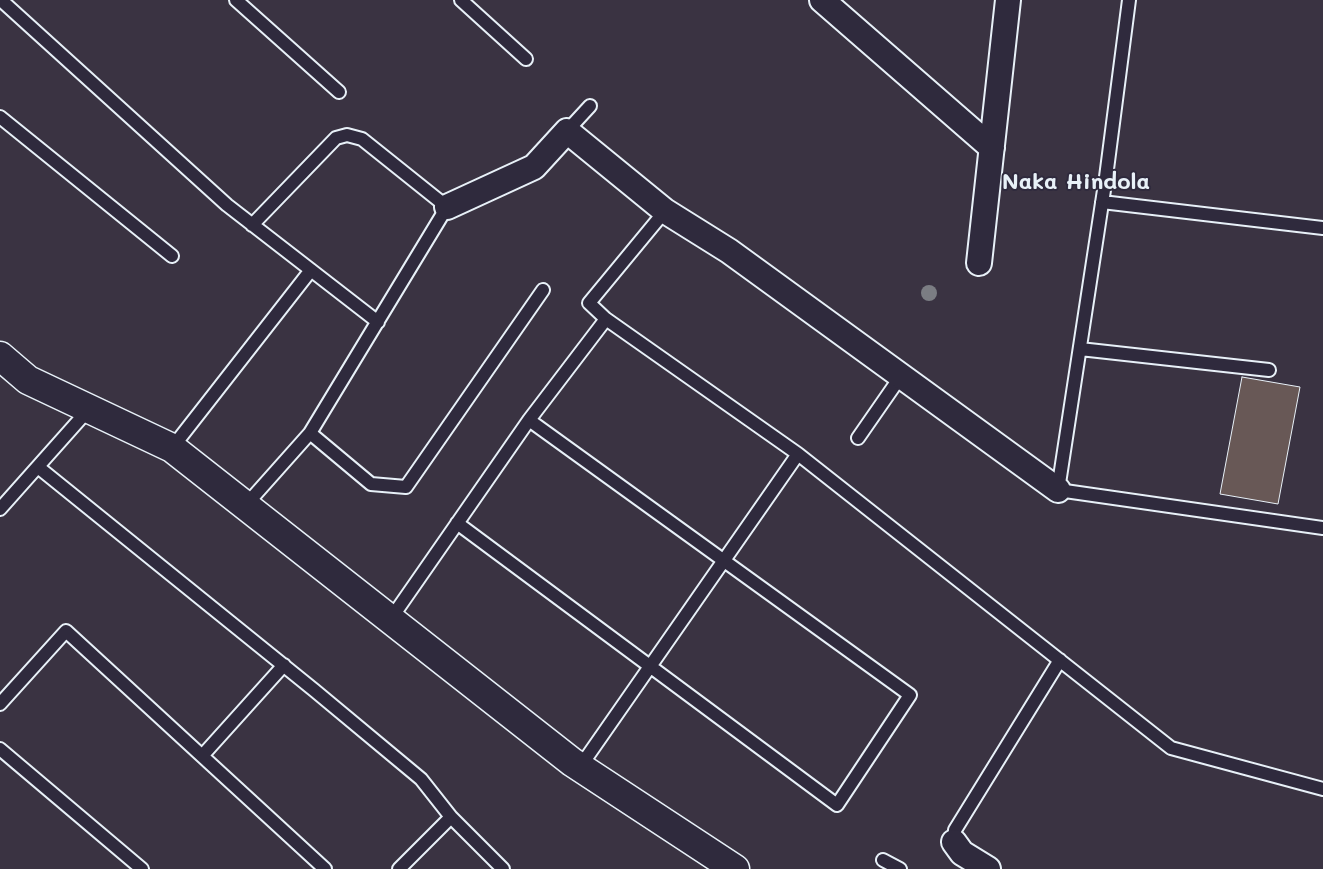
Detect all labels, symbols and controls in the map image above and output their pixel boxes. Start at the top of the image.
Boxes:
district label: Naka Hindola [1002,169,1150,195]

